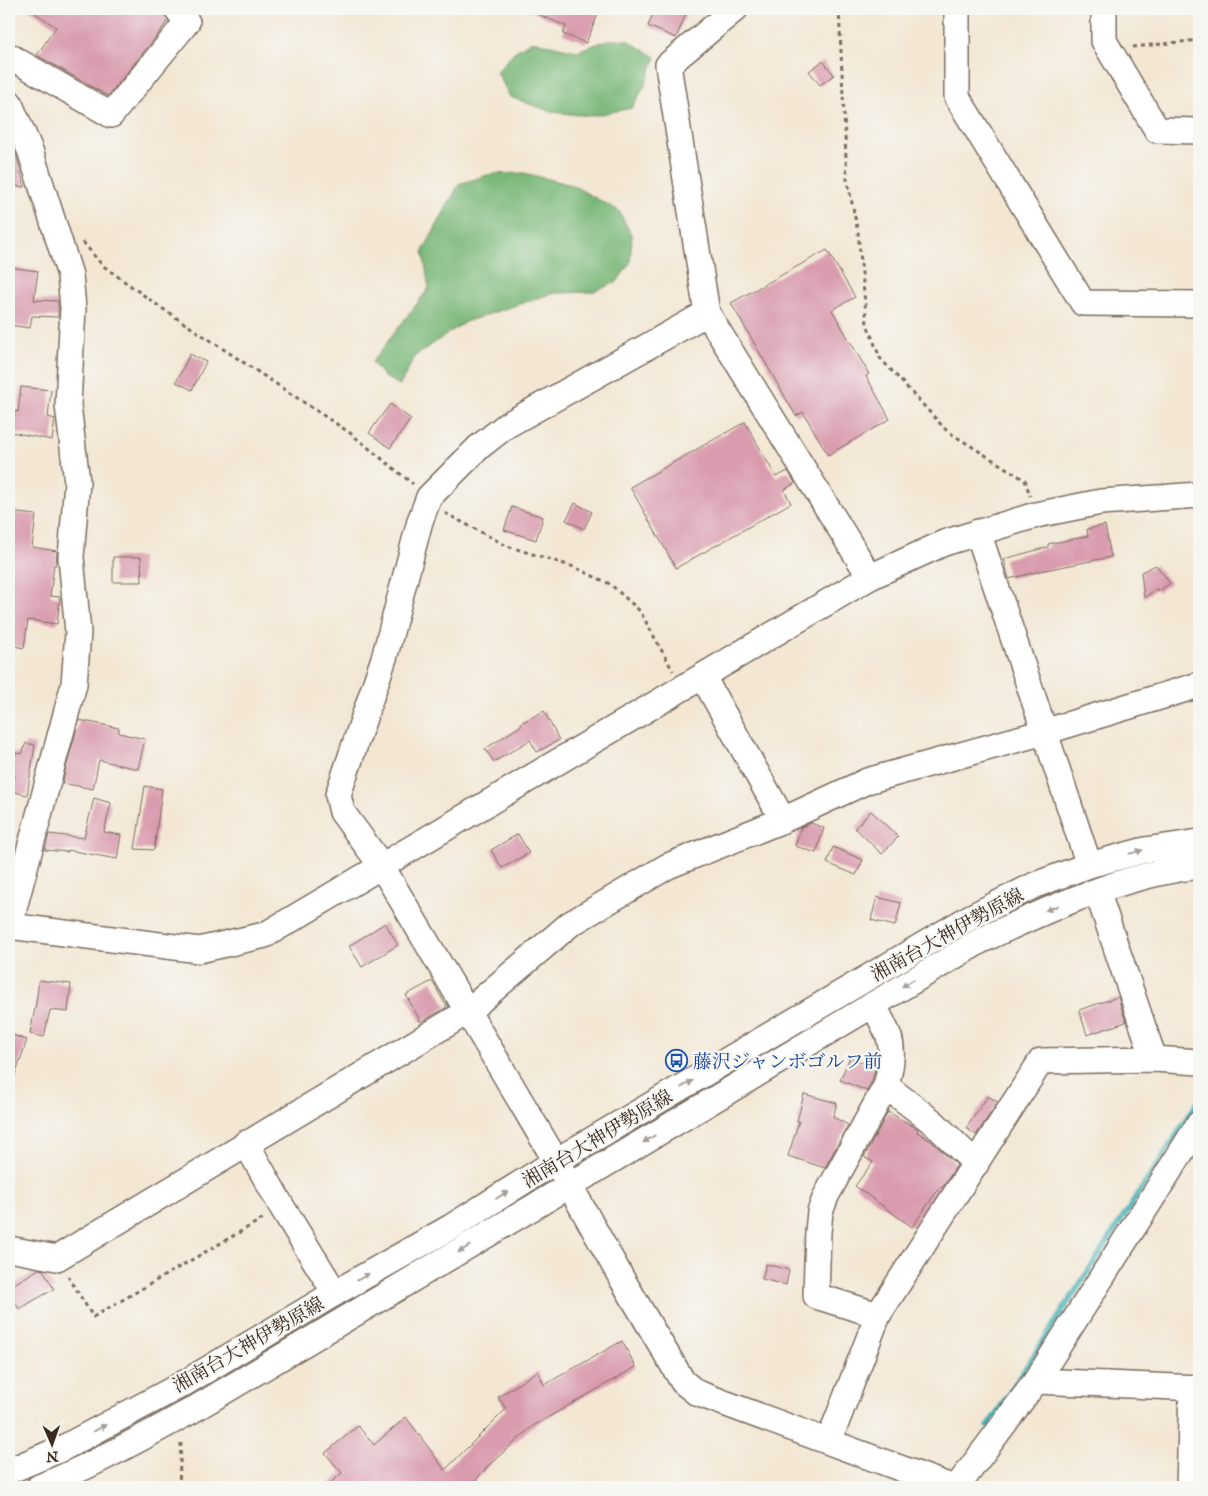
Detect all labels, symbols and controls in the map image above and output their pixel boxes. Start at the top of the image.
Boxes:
one-way arrow [1128,848,1143,856]
street label: 湘南台大神伊勢原線 [867,884,1029,988]
one-way arrow [1044,904,1059,912]
one-way arrow [902,979,915,988]
bus stop icon: 藤沢ジャンボゴルフ前 [665,1049,689,1073]
place label: 藤沢ジャンボゴルフ前 [693,1051,883,1075]
one-way arrow [680,1080,693,1089]
street label: 湘南台大神伊勢原線 [519,1085,678,1194]
one-way arrow [642,1134,655,1143]
one-way arrow [496,1190,509,1199]
one-way arrow [457,1244,470,1253]
one-way arrow [356,1273,369,1282]
street label: 湘南台大神伊勢原線 [169,1293,329,1399]
north arrow [28,1418,78,1468]
one-way arrow [93,1424,107,1432]
text: N [46,1447,60,1465]

